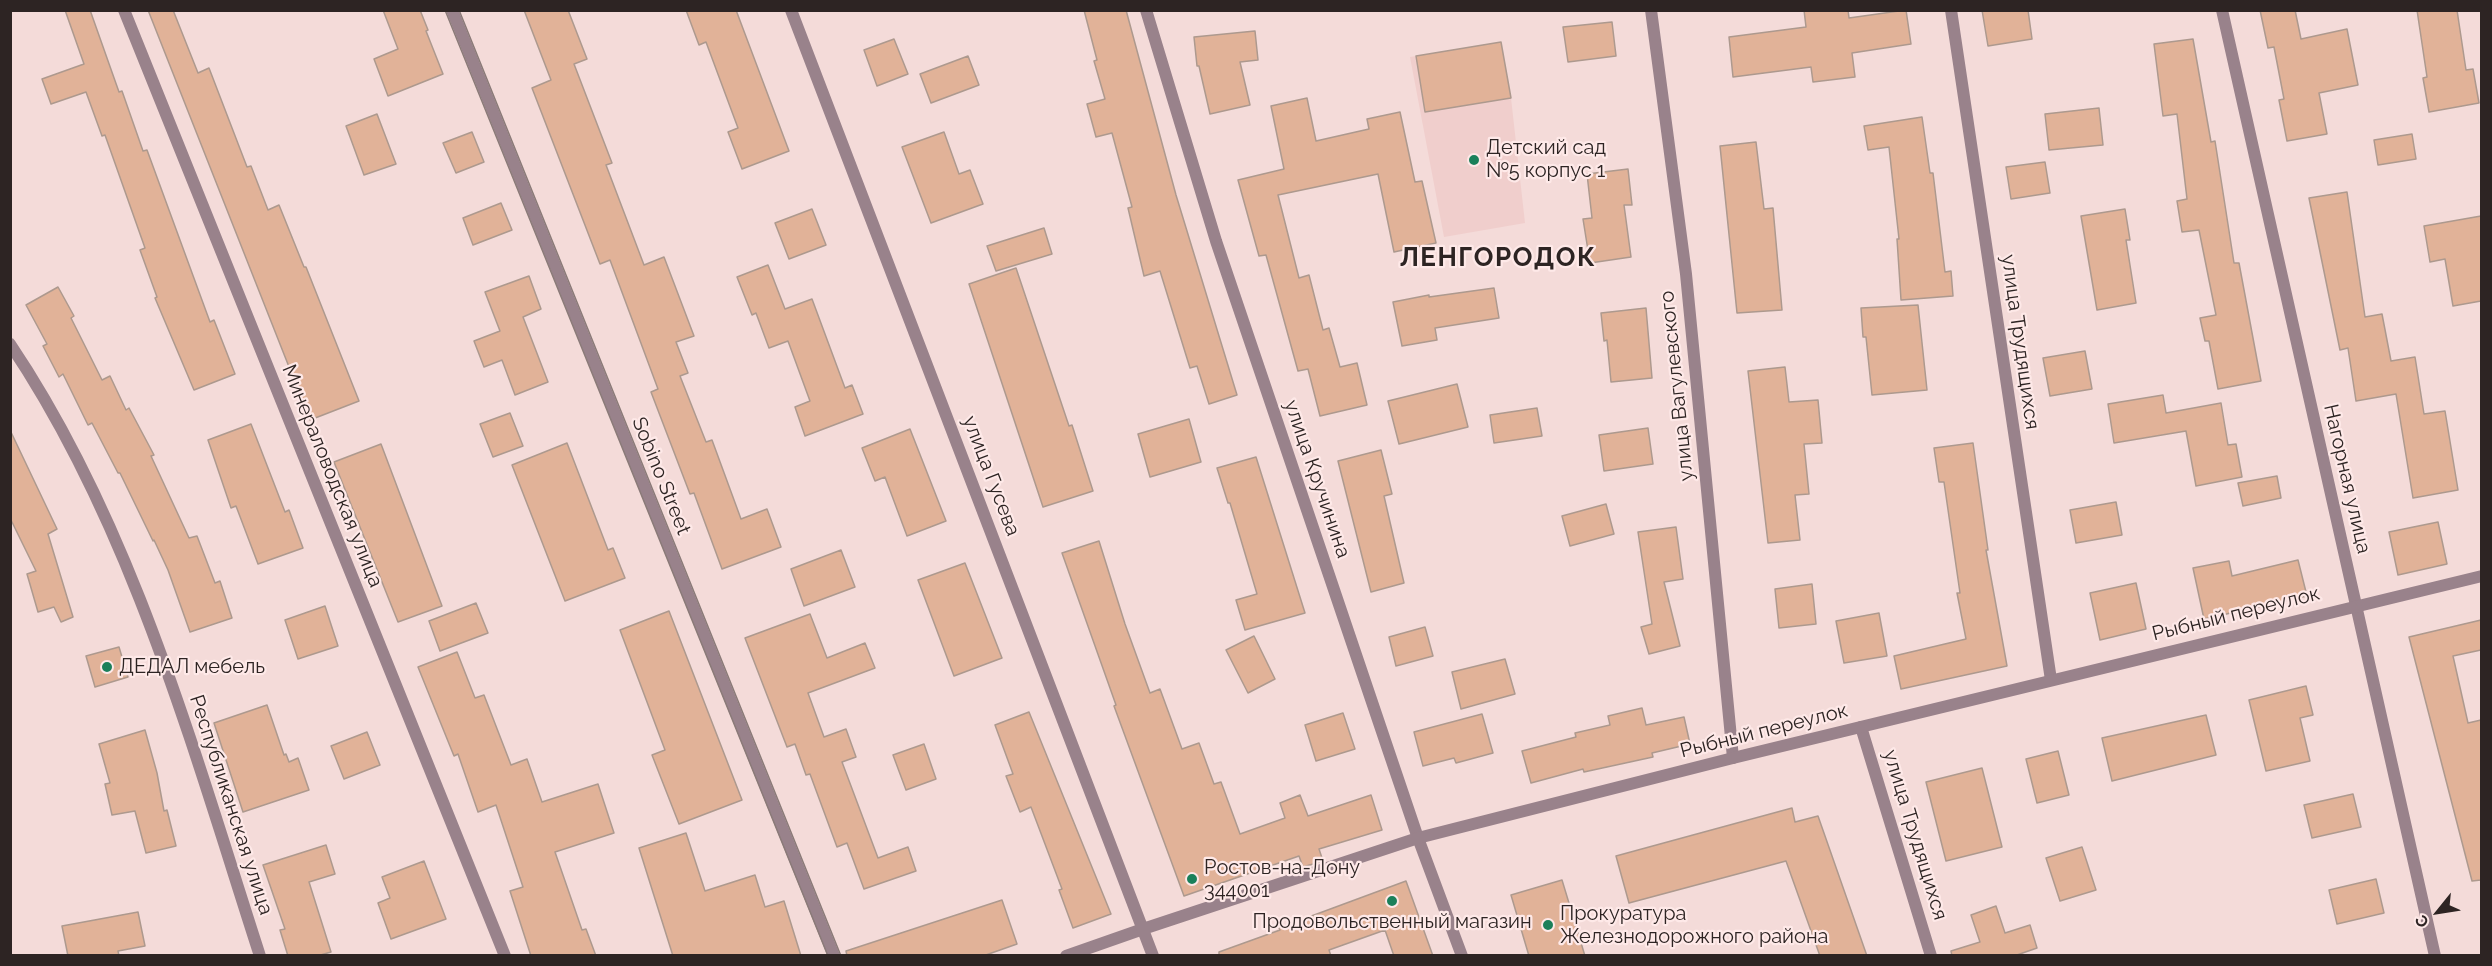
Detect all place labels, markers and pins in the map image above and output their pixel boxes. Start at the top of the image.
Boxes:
place label: Детский сад №5 корпус 1 [1486,136,1606,183]
marker: Детский сад №5 корпус 1 [1467,153,1481,167]
place label: ДЕДАЛ мебель [119,655,265,679]
marker: ДЕДАЛ мебель [100,660,114,674]
place label: Ростов-на-Дону 344001 [1204,856,1360,903]
marker: Ростов-на-Дону 344001 [1185,872,1199,886]
marker: Продовольственный магазин [1385,894,1399,908]
place label: Прокуратура Железнодорожного района [1560,902,1828,949]
place label: Продовольственный магазин [1252,910,1532,934]
marker: Прокуратура Железнодорожного района [1541,918,1555,932]

